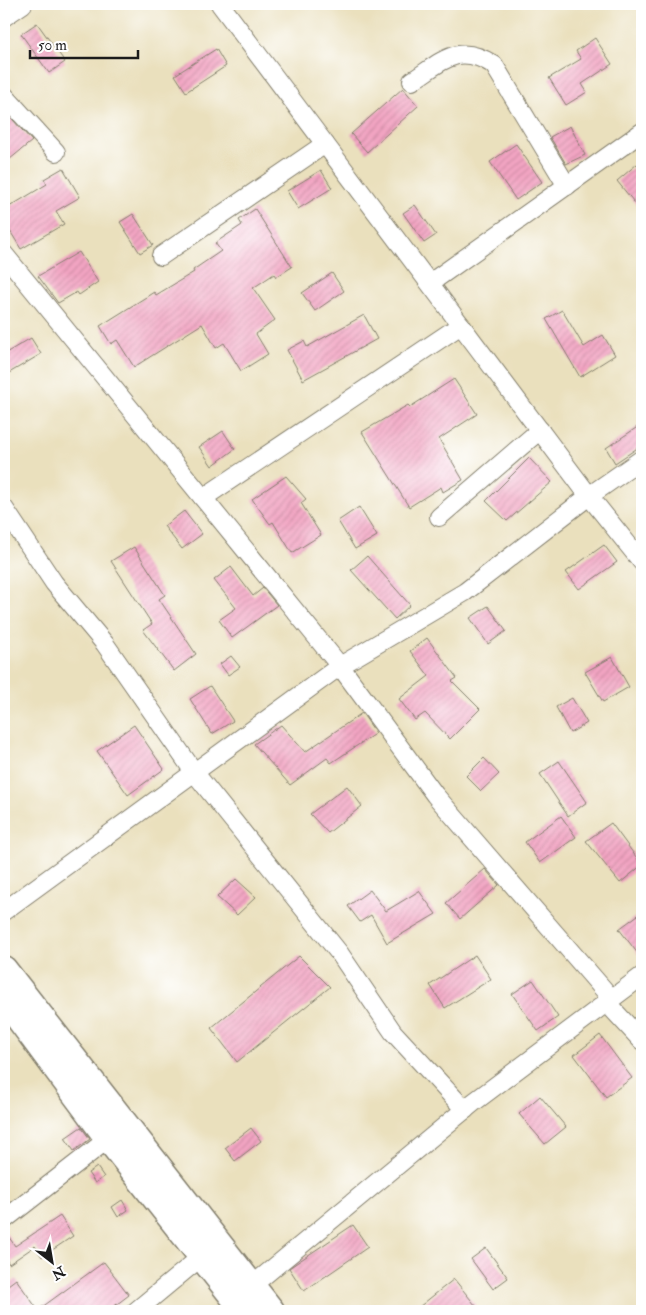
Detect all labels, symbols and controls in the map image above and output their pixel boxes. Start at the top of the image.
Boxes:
scale bar [30,28,138,60]
text: 50 m [38,36,67,55]
north arrow [28,1238,78,1288]
text: N [48,1262,69,1283]

